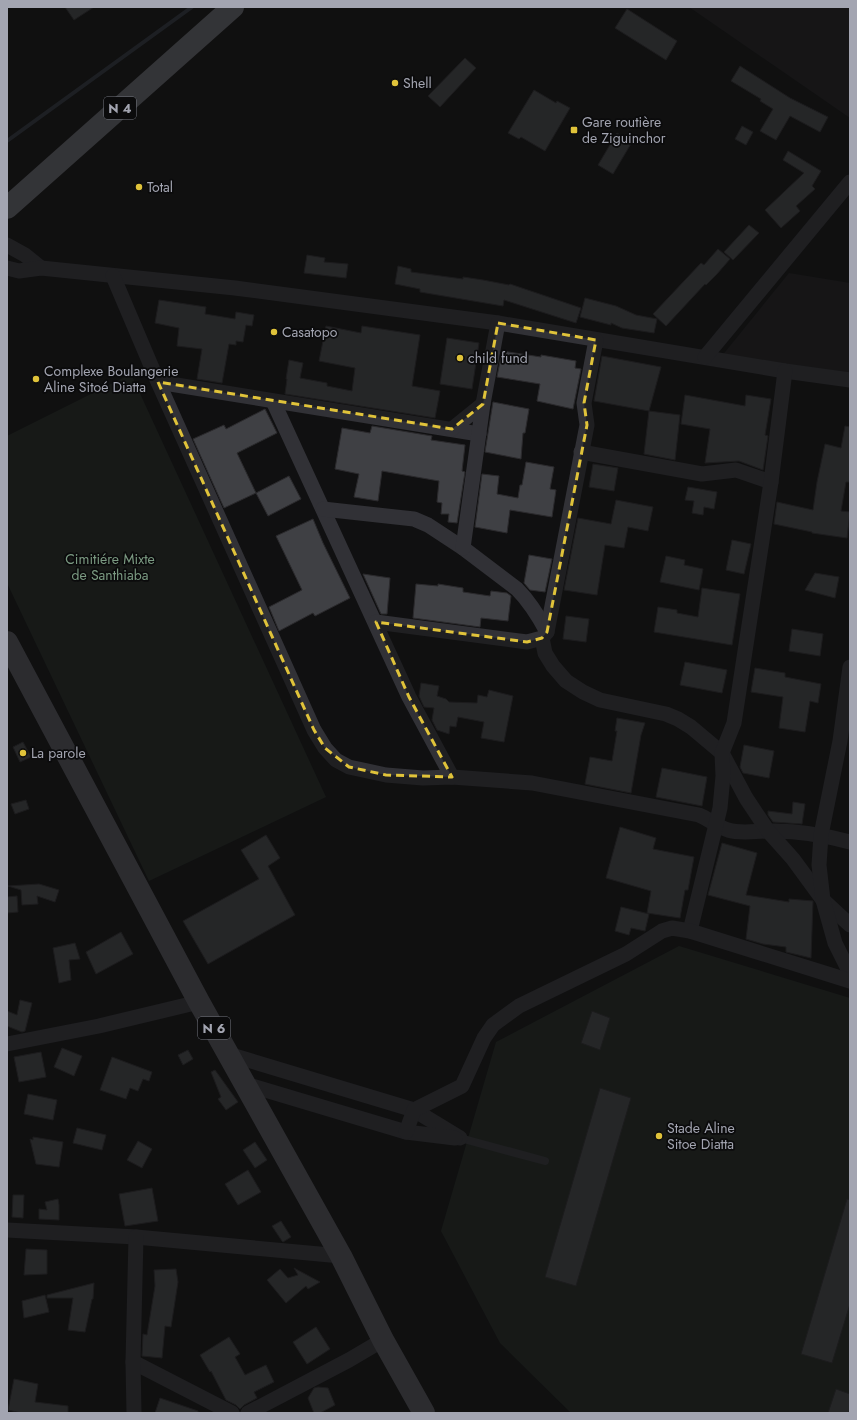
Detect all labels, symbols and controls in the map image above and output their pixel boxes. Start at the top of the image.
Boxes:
place label: Shell [403,73,432,93]
marker: Shell [390,78,400,88]
road number: N 4 [104,97,136,119]
place label: Gare routière de Ziguinchor [582,112,666,148]
marker: Gare routière de Ziguinchor [569,125,579,135]
place label: Total [147,177,173,197]
marker: Total [134,182,144,192]
place label: Casatopo [282,322,338,342]
marker: Casatopo [269,327,279,337]
place label: child fund [468,348,528,368]
marker: child fund [455,353,465,363]
place label: Complexe Boulangerie Aline Sitoé Diatta [44,361,178,397]
marker: Complexe Boulangerie Aline Sitoé Diatta [31,374,41,384]
park label: Cimitiére Mixte de Santhiaba [65,549,155,585]
place label: La parole [31,743,86,763]
marker: La parole [18,748,28,758]
road number: N 6 [198,1017,230,1039]
place label: Stade Aline Sitoe Diatta [667,1118,735,1154]
marker: Stade Aline Sitoe Diatta [654,1131,664,1141]

